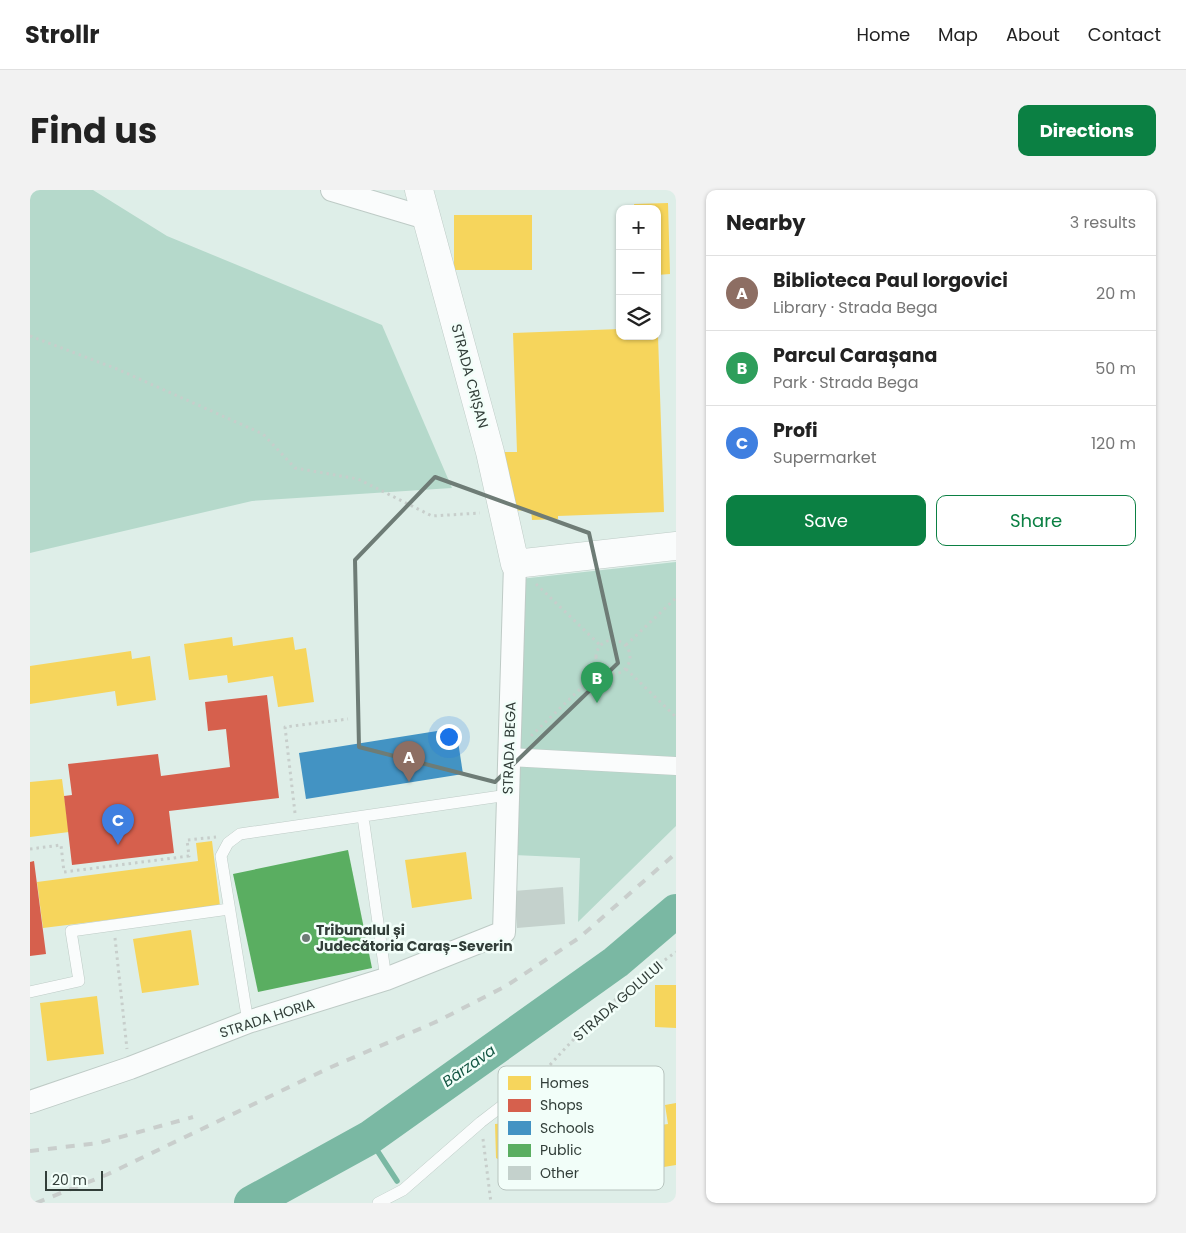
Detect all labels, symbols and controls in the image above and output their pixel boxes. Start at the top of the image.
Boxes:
text: Strollr [25,18,100,51]
text: Home [856,22,910,47]
text: Map [938,22,978,47]
text: About [1006,22,1060,47]
text: Contact [1088,22,1161,47]
button: Directions [1018,105,1156,156]
text: Find us [30,106,157,155]
map controls [616,205,661,340]
button: + [616,205,661,250]
text: Nearby [726,208,806,237]
text: 3 results [1070,211,1136,234]
button: − [616,250,661,295]
text: Biblioteca Paul Iorgovici [773,267,1008,294]
text: A [736,282,748,305]
text: 20 m [1096,282,1136,305]
button: layers [616,295,661,340]
text: Library · Strada Bega [773,296,938,319]
street label: STRADA CRIȘAN [446,322,494,430]
text: Parcul Carașana [773,342,937,369]
text: B [737,357,747,380]
text: 50 m [1095,357,1136,380]
text: Park · Strada Bega [773,371,919,394]
text: Profi [773,417,818,444]
text: C [736,432,748,455]
text: 120 m [1091,432,1136,455]
text: Supermarket [773,446,877,469]
button: Save [726,495,926,546]
button: Share [936,495,1136,546]
pin: B [581,662,613,703]
street label: STRADA BEGA [497,701,521,795]
your location [436,724,462,750]
pin: A [393,741,425,782]
pin: C [102,804,134,845]
place label: Tribunalul și Judecătoria Caraș-Severin [316,920,513,956]
marker: Tribunalul și Judecătoria Caraș-Severin [300,932,312,944]
street label: STRADA GOLULUI [569,956,667,1046]
street label: STRADA HORIA [217,993,317,1043]
water label: Bârzava [438,1040,499,1092]
legend [498,1066,664,1190]
text: Homes [540,1073,589,1093]
text: Shops [540,1095,583,1115]
text: Schools [540,1118,594,1138]
text: Public [540,1140,582,1160]
text: Other [540,1163,579,1183]
scale bar [45,1168,102,1191]
text: 20 m [52,1170,87,1190]

